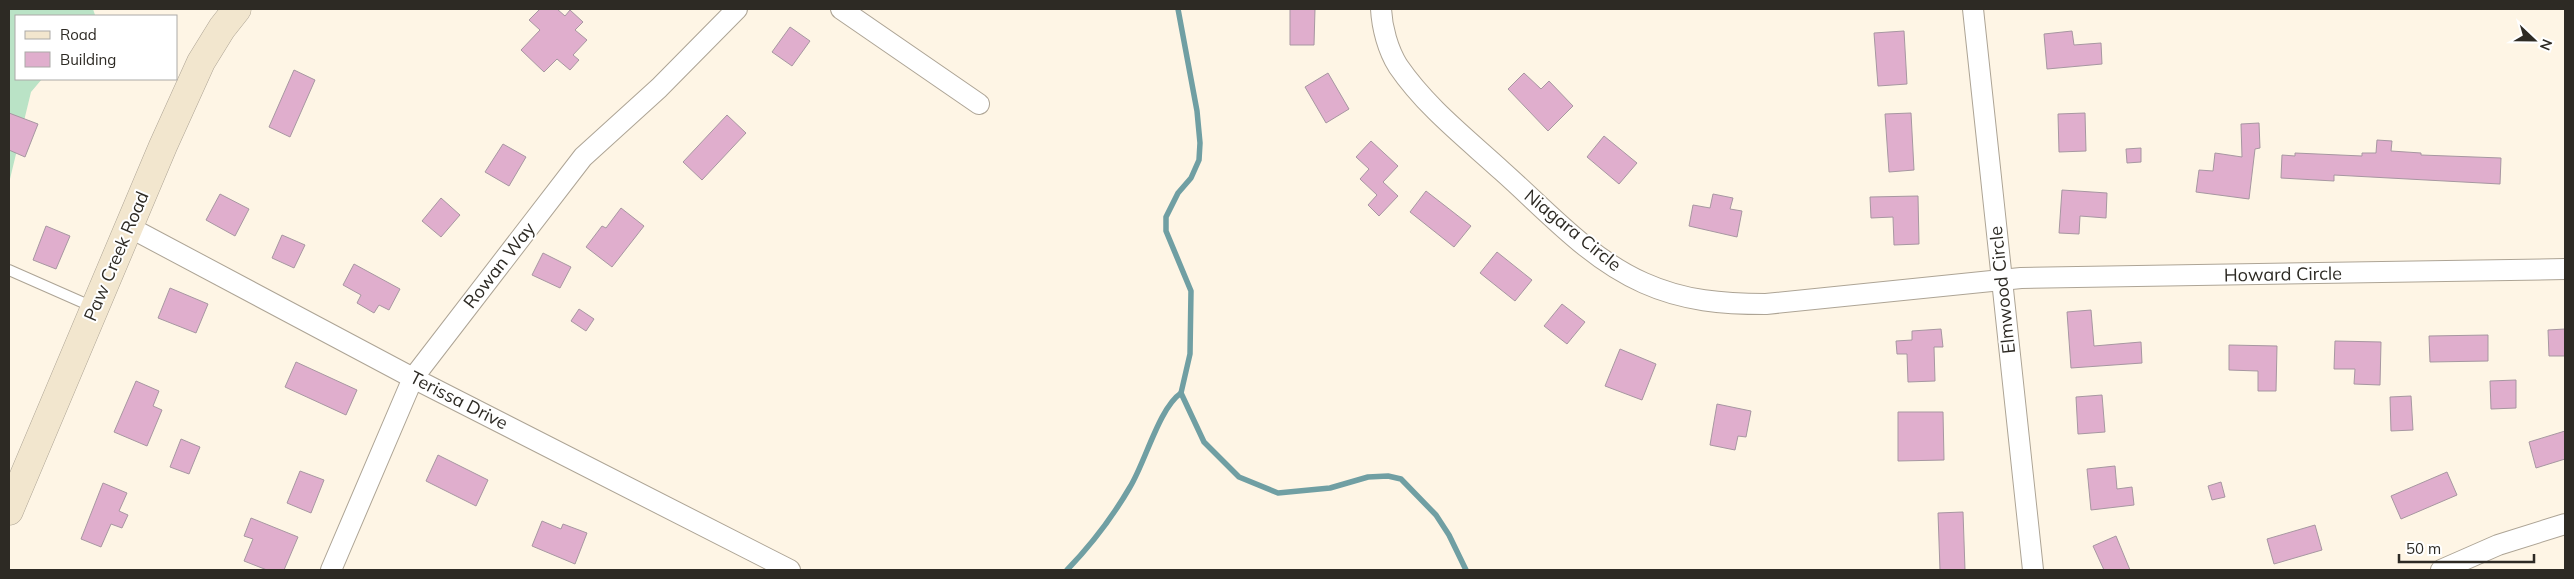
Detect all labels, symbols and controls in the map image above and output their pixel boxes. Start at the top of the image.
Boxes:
legend [15,15,178,80]
north arrow [2509,15,2559,65]
text: Road [60,25,97,44]
text: N [2536,37,2556,53]
text: Building [60,50,116,69]
street label: Niagara Circle [1520,184,1626,276]
street label: Paw Creek Road [78,188,154,324]
street label: Rowan Way [458,217,540,313]
street label: Elmwood Circle [1984,225,2020,355]
street label: Howard Circle [2224,261,2342,287]
street label: Terissa Drive [406,365,512,435]
scale bar [2399,532,2534,564]
text: 50 m [2406,539,2441,558]

